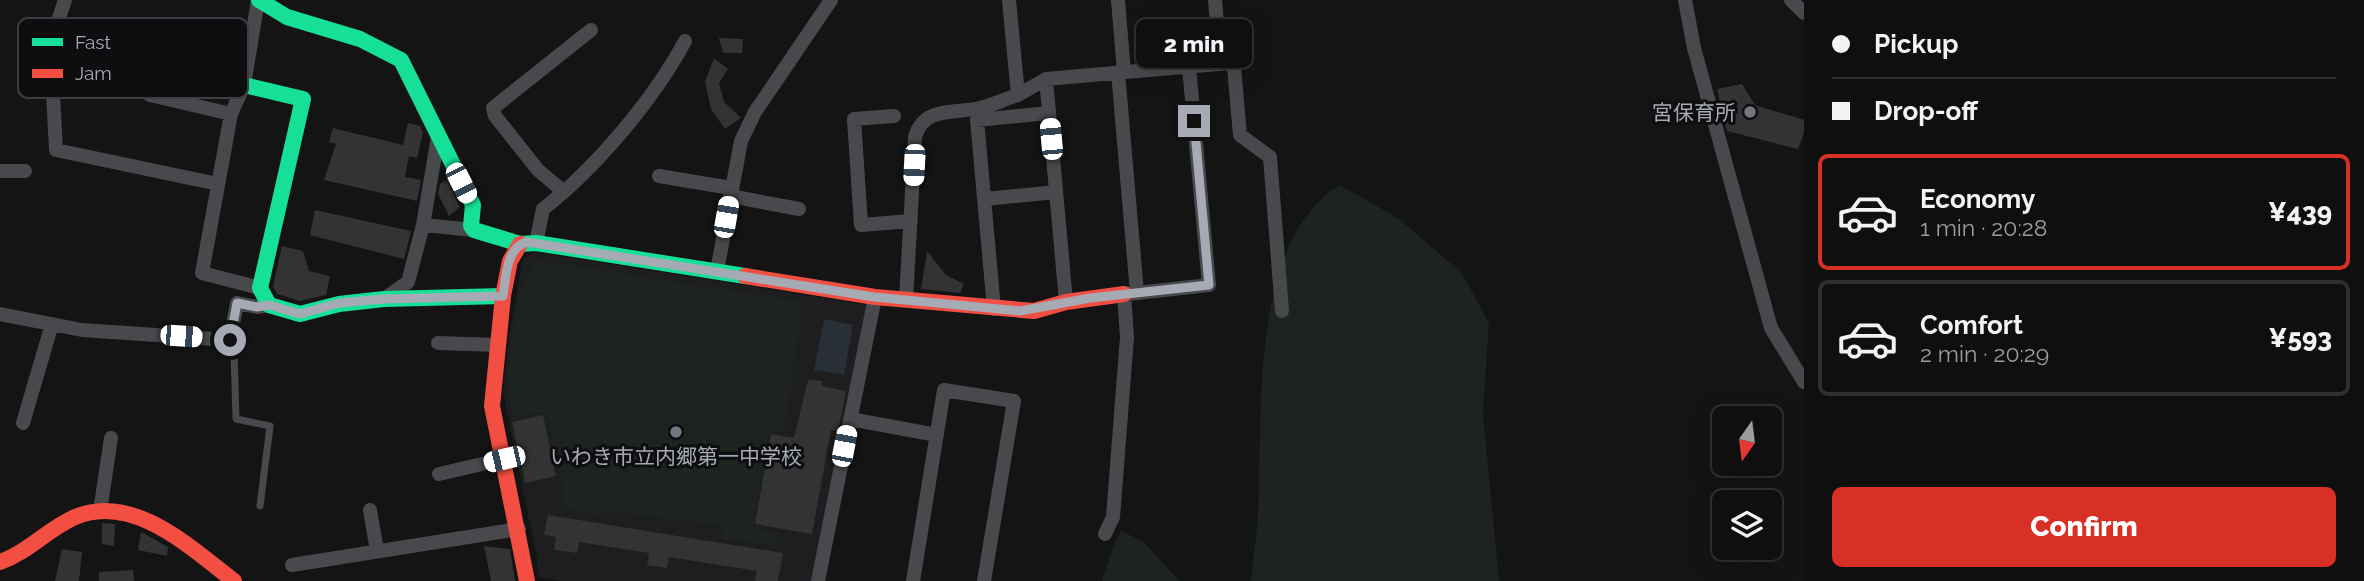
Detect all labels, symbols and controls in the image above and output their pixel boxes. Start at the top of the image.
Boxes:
legend [18,18,248,98]
callout: 2 min [1136,19,1252,68]
text: Pickup [1874,29,1959,59]
text: 2 min [1164,30,1224,57]
text: Fast [75,31,111,53]
text: Jam [75,62,112,84]
text: Drop-off [1874,96,1978,126]
place label: 宮保育所 [1652,100,1736,125]
marker: 宮保育所 [1742,104,1758,120]
route end [1178,105,1210,137]
car [1039,117,1064,161]
car [903,143,926,187]
car [443,160,480,206]
icon: car [1836,181,1899,244]
text: Economy [1920,184,2035,214]
car [713,194,740,240]
text: ¥439 [2268,197,2332,227]
text: 1 min · 20:28 [1920,214,2047,241]
icon: car [1836,307,1899,370]
text: Comfort [1920,310,2023,340]
text: ¥593 [2269,323,2332,353]
car [160,324,203,348]
route start [214,324,246,356]
text: 2 min · 20:29 [1920,340,2049,367]
north arrow [1712,406,1782,476]
map controls [1712,406,1782,560]
car [830,423,859,469]
marker: いわき市立内郷第一中学校 [668,424,684,440]
car [482,444,527,474]
place label: いわき市立内郷第一中学校 [550,444,802,469]
button: Confirm [1832,487,2336,567]
button: layers [1712,490,1782,560]

